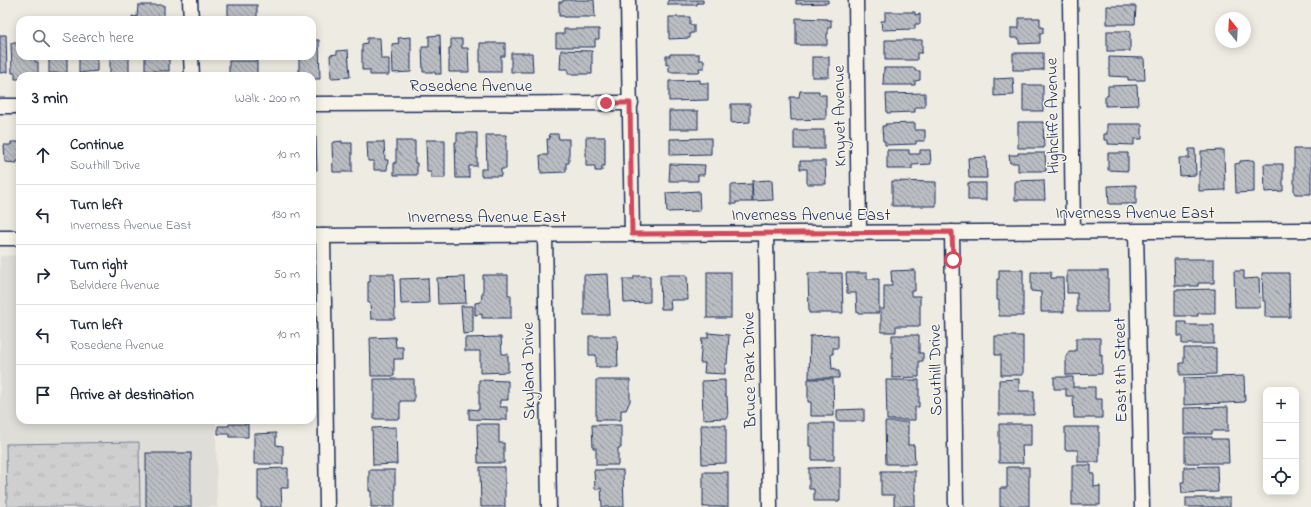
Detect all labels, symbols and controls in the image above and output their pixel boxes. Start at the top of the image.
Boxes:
north arrow [1215,12,1251,48]
search box [16,16,316,60]
icon: search [30,27,52,49]
text: Search here [62,27,134,49]
street label: Highcliffe Avenue [1039,57,1069,174]
street label: Knyvet Avenue [827,65,854,167]
street label: Rosedene Avenue [410,74,533,99]
text: 3 min [32,86,68,111]
text: Walk · 200 m [235,89,300,108]
route end [597,94,615,112]
text: Continue [70,134,124,156]
icon: ahead [32,144,54,166]
text: 10 m [277,145,300,164]
text: Southill Drive [70,156,140,175]
text: Turn left [70,194,123,216]
street label: Inverness Avenue East [1056,201,1215,226]
street label: Inverness Avenue East [732,203,891,228]
icon: left [32,204,54,226]
text: 130 m [272,205,300,224]
street label: Inverness Avenue East [408,205,567,230]
text: Inverness Avenue East [70,216,191,235]
route start [944,251,962,269]
text: Turn right [70,254,128,276]
icon: right [32,264,54,286]
text: 50 m [274,265,300,284]
text: Belvidere Avenue [70,276,159,295]
street label: Bruce Park Drive [736,311,764,429]
text: Turn left [70,314,123,336]
street label: East 8th Street [1108,317,1134,423]
street label: Skyland Drive [516,322,543,420]
icon: left [32,324,54,346]
street label: Southill Drive [923,324,949,416]
text: 10 m [277,325,300,344]
text: Rosedene Avenue [70,336,164,355]
icon: arrive [32,384,54,406]
text: Arrive at destination [70,384,194,406]
map controls [1263,387,1299,495]
button: + [1263,387,1299,423]
button: − [1263,423,1299,459]
button: locate [1263,459,1299,495]

